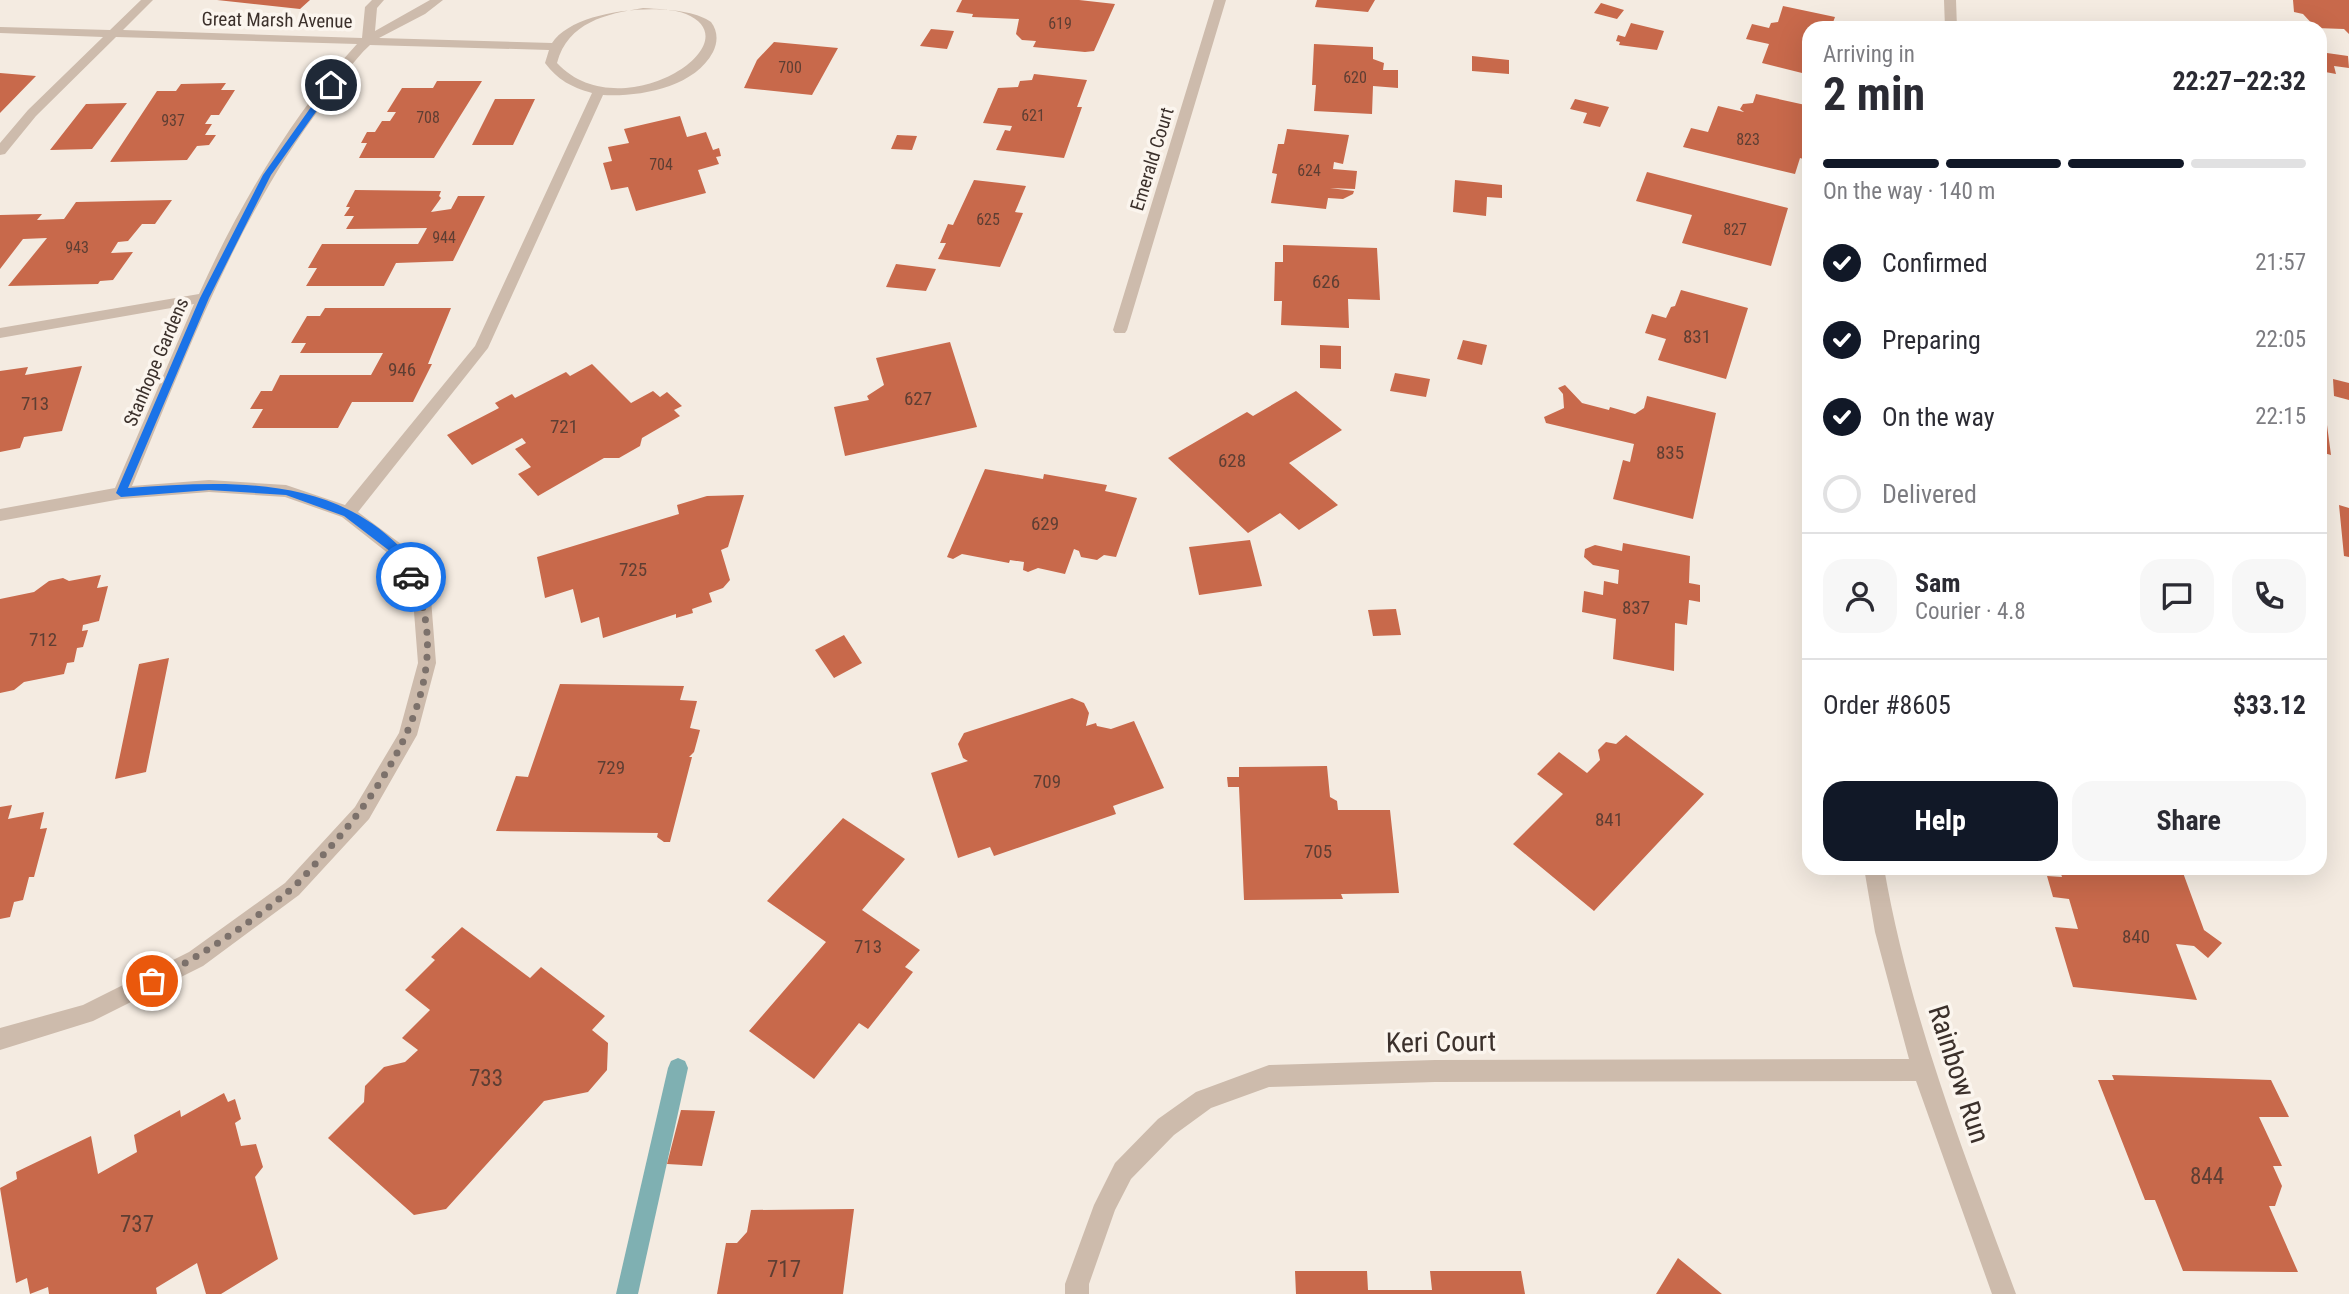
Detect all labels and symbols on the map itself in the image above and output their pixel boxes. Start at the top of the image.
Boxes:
street label: Great Marsh Avenue [201,7,353,33]
house number: 619 [1048,14,1072,33]
pin [301,55,361,115]
house number: 700 [778,58,802,77]
house number: 620 [1343,68,1367,87]
street label: Emerald Court [1125,105,1179,213]
house number: 621 [1021,106,1045,125]
house number: 708 [416,108,440,127]
house number: 937 [161,111,185,130]
house number: 823 [1736,130,1760,149]
house number: 704 [649,155,673,174]
house number: 624 [1297,161,1321,180]
house number: 625 [976,210,1000,229]
house number: 827 [1723,220,1747,239]
house number: 944 [432,228,456,247]
house number: 943 [65,238,89,257]
house number: 626 [1312,270,1340,293]
street label: Stanhope Gardens [119,294,193,430]
house number: 831 [1683,325,1711,348]
house number: 946 [388,358,416,381]
house number: 627 [904,387,932,410]
house number: 713 [21,392,49,415]
house number: 721 [550,415,578,438]
house number: 835 [1656,441,1684,464]
house number: 628 [1218,449,1246,472]
house number: 629 [1031,512,1059,535]
courier [376,542,446,612]
house number: 725 [619,558,647,581]
house number: 837 [1622,596,1650,619]
house number: 712 [29,628,57,651]
house number: 729 [597,756,625,779]
house number: 709 [1033,770,1061,793]
house number: 841 [1595,808,1623,831]
house number: 705 [1304,840,1332,863]
house number: 840 [2122,925,2150,948]
house number: 713 [854,935,882,958]
pin [122,951,182,1011]
street label: Rainbow Run [1921,1001,1997,1147]
street label: Keri Court [1386,1025,1496,1059]
house number: 733 [469,1065,503,1092]
house number: 844 [2190,1163,2224,1190]
house number: 737 [120,1211,154,1238]
house number: 717 [767,1256,801,1283]

